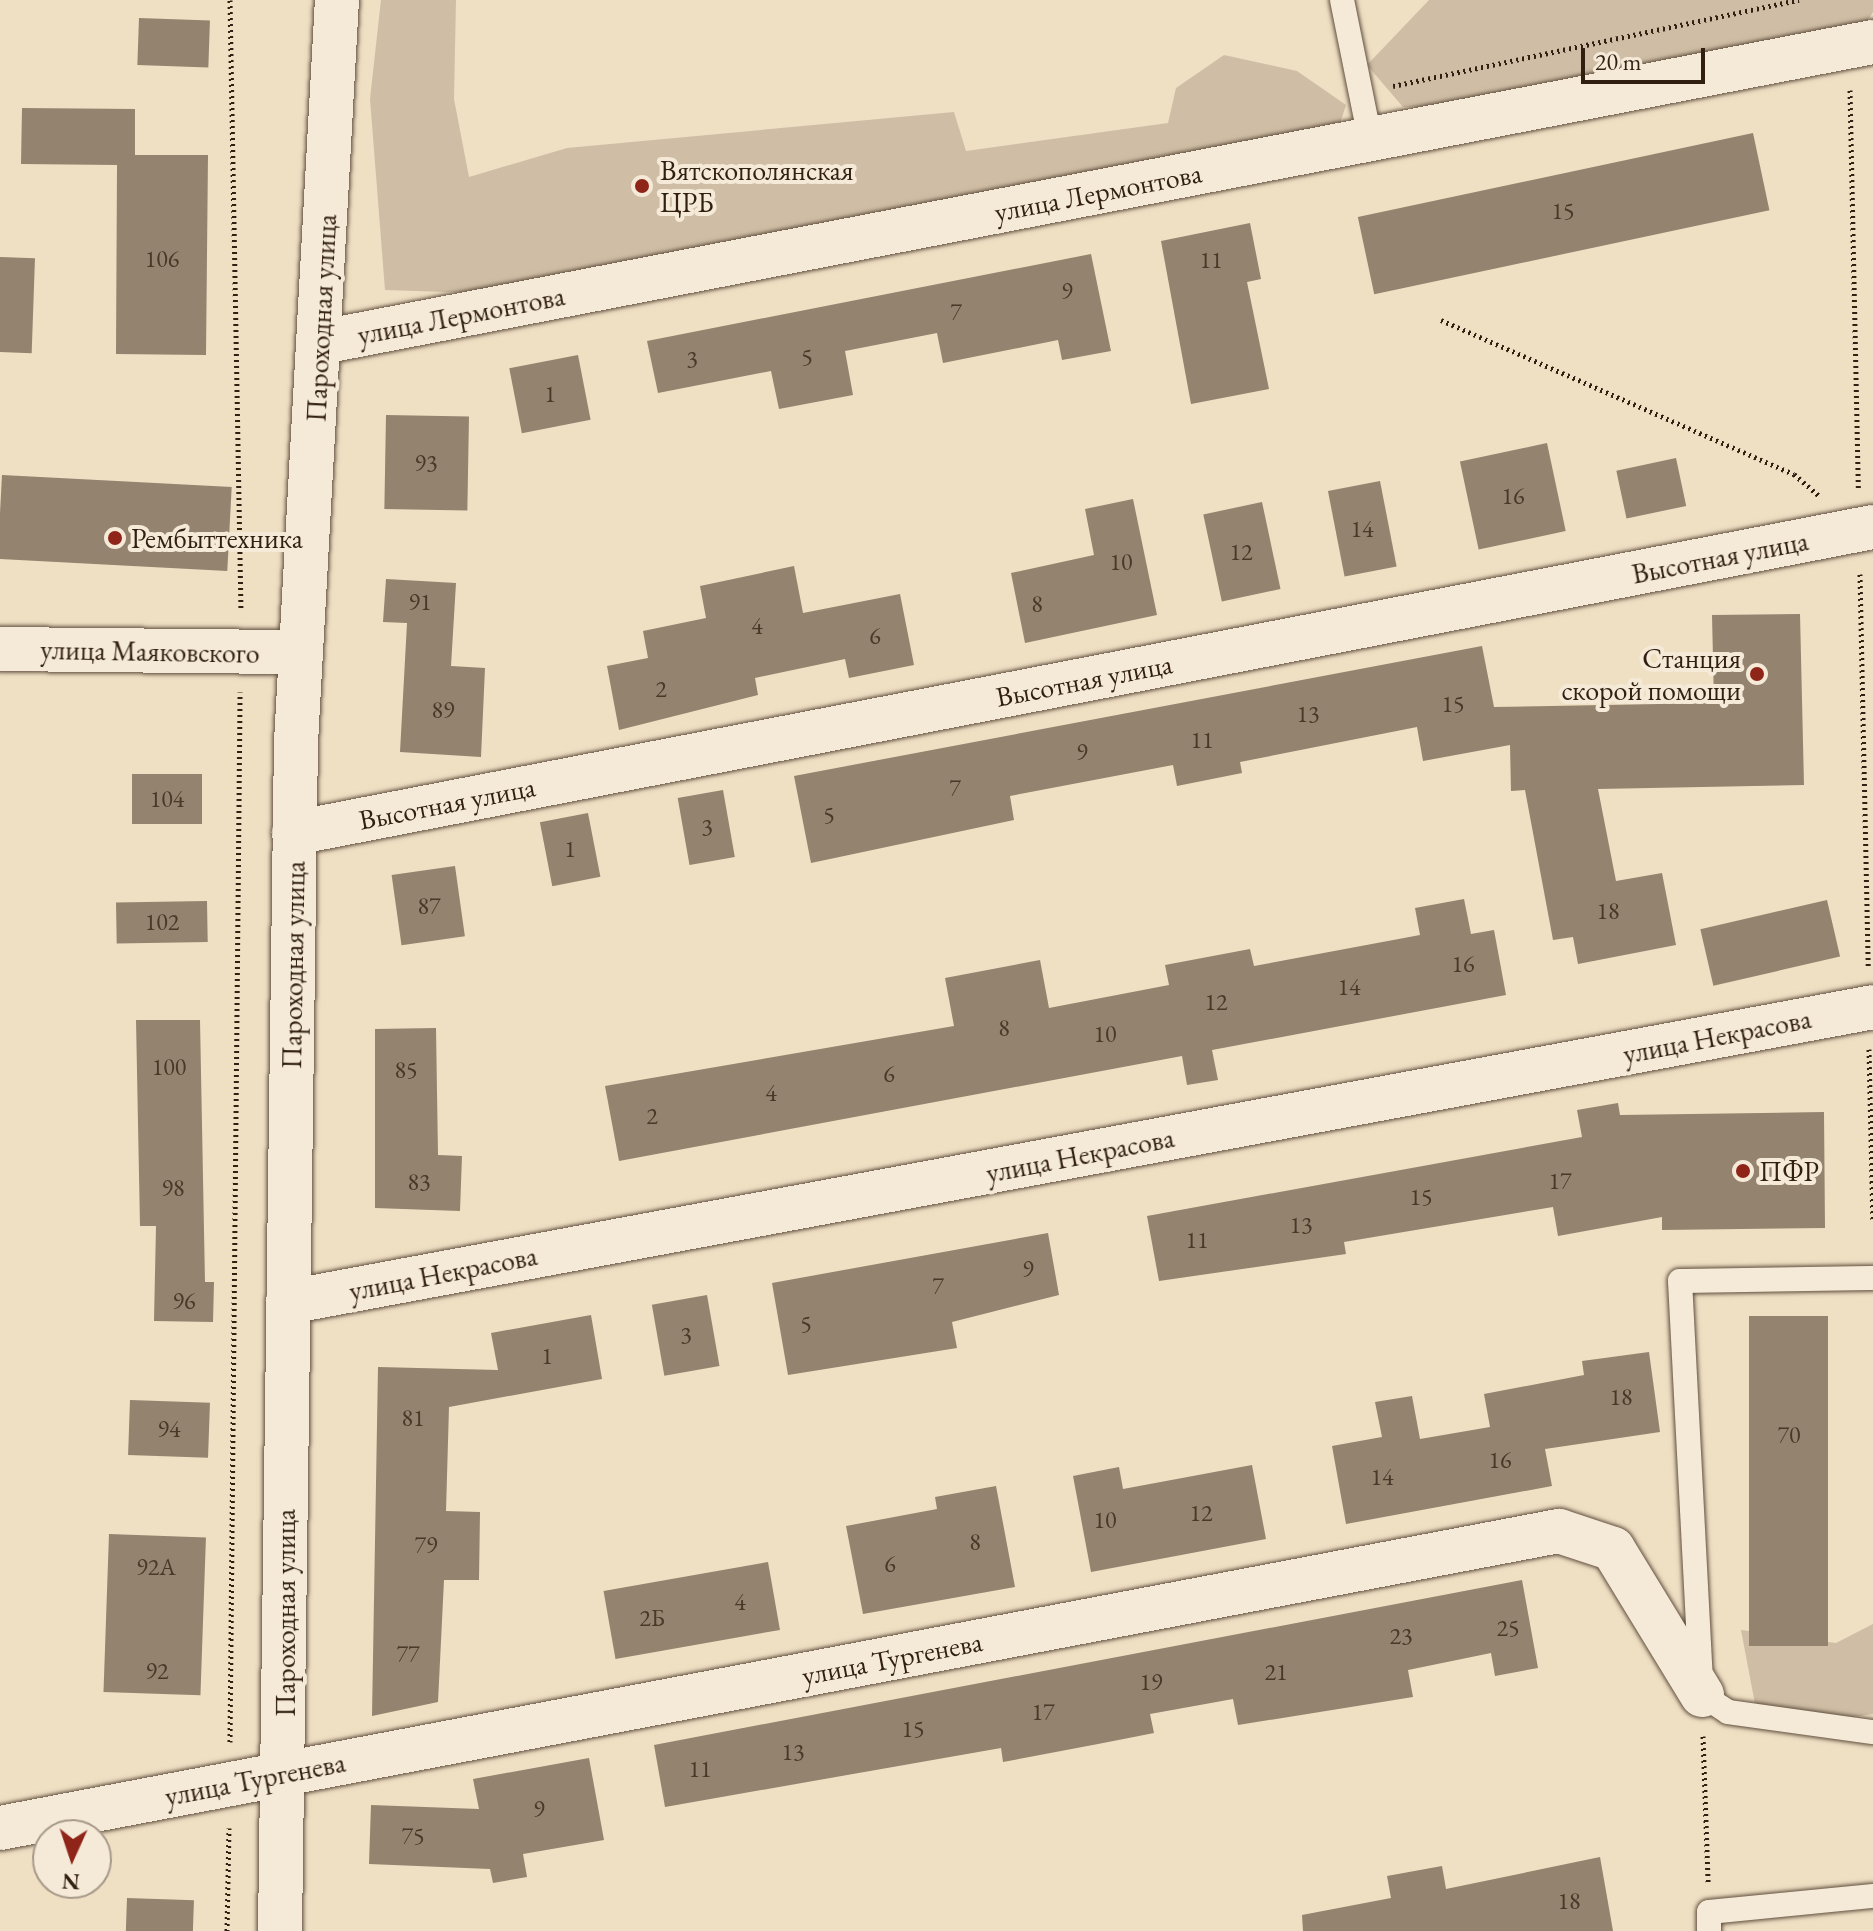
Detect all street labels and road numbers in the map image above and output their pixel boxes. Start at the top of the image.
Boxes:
street label: улица Лермонтова [992,155,1204,229]
street label: Пароходная улица [299,213,343,423]
street label: улица Лермонтова [355,278,567,352]
street label: Высотная улица [1629,523,1811,591]
street label: улица Маяковского [40,632,260,670]
street label: Высотная улица [993,646,1175,714]
street label: Высотная улица [356,769,538,837]
street label: Пароходная улица [274,861,312,1069]
street label: улица Некрасова [1620,1001,1814,1071]
street label: улица Некрасова [983,1120,1177,1190]
street label: улица Некрасова [346,1238,540,1308]
street label: Пароходная улица [268,1509,302,1717]
street label: улица Тургенева [799,1624,985,1692]
street label: улица Тургенева [162,1745,348,1813]

